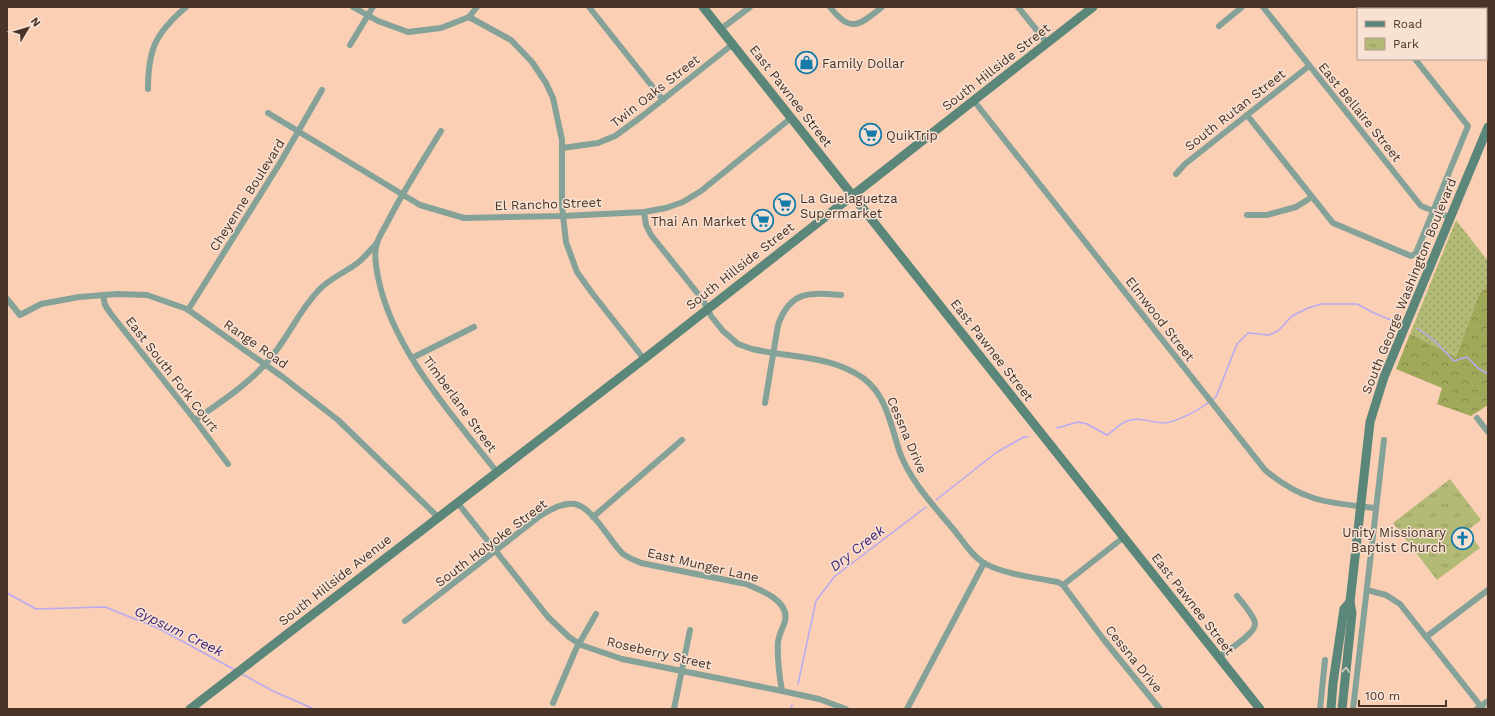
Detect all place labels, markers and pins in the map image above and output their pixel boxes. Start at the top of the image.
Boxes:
shop icon: Family Dollar [793,50,819,76]
place label: Family Dollar [822,56,905,71]
supermarket icon: QuikTrip [858,122,884,148]
place label: QuikTrip [886,128,938,143]
place label: La Guelaguetza Supermarket [800,191,898,221]
supermarket icon: La Guelaguetza Supermarket [771,192,797,218]
supermarket icon: Thai An Market [749,208,775,234]
place label: Thai An Market [651,214,747,229]
place label: Unity Missionary Baptist Church [1342,525,1446,555]
church icon: Unity Missionary Baptist Church [1449,526,1475,552]

